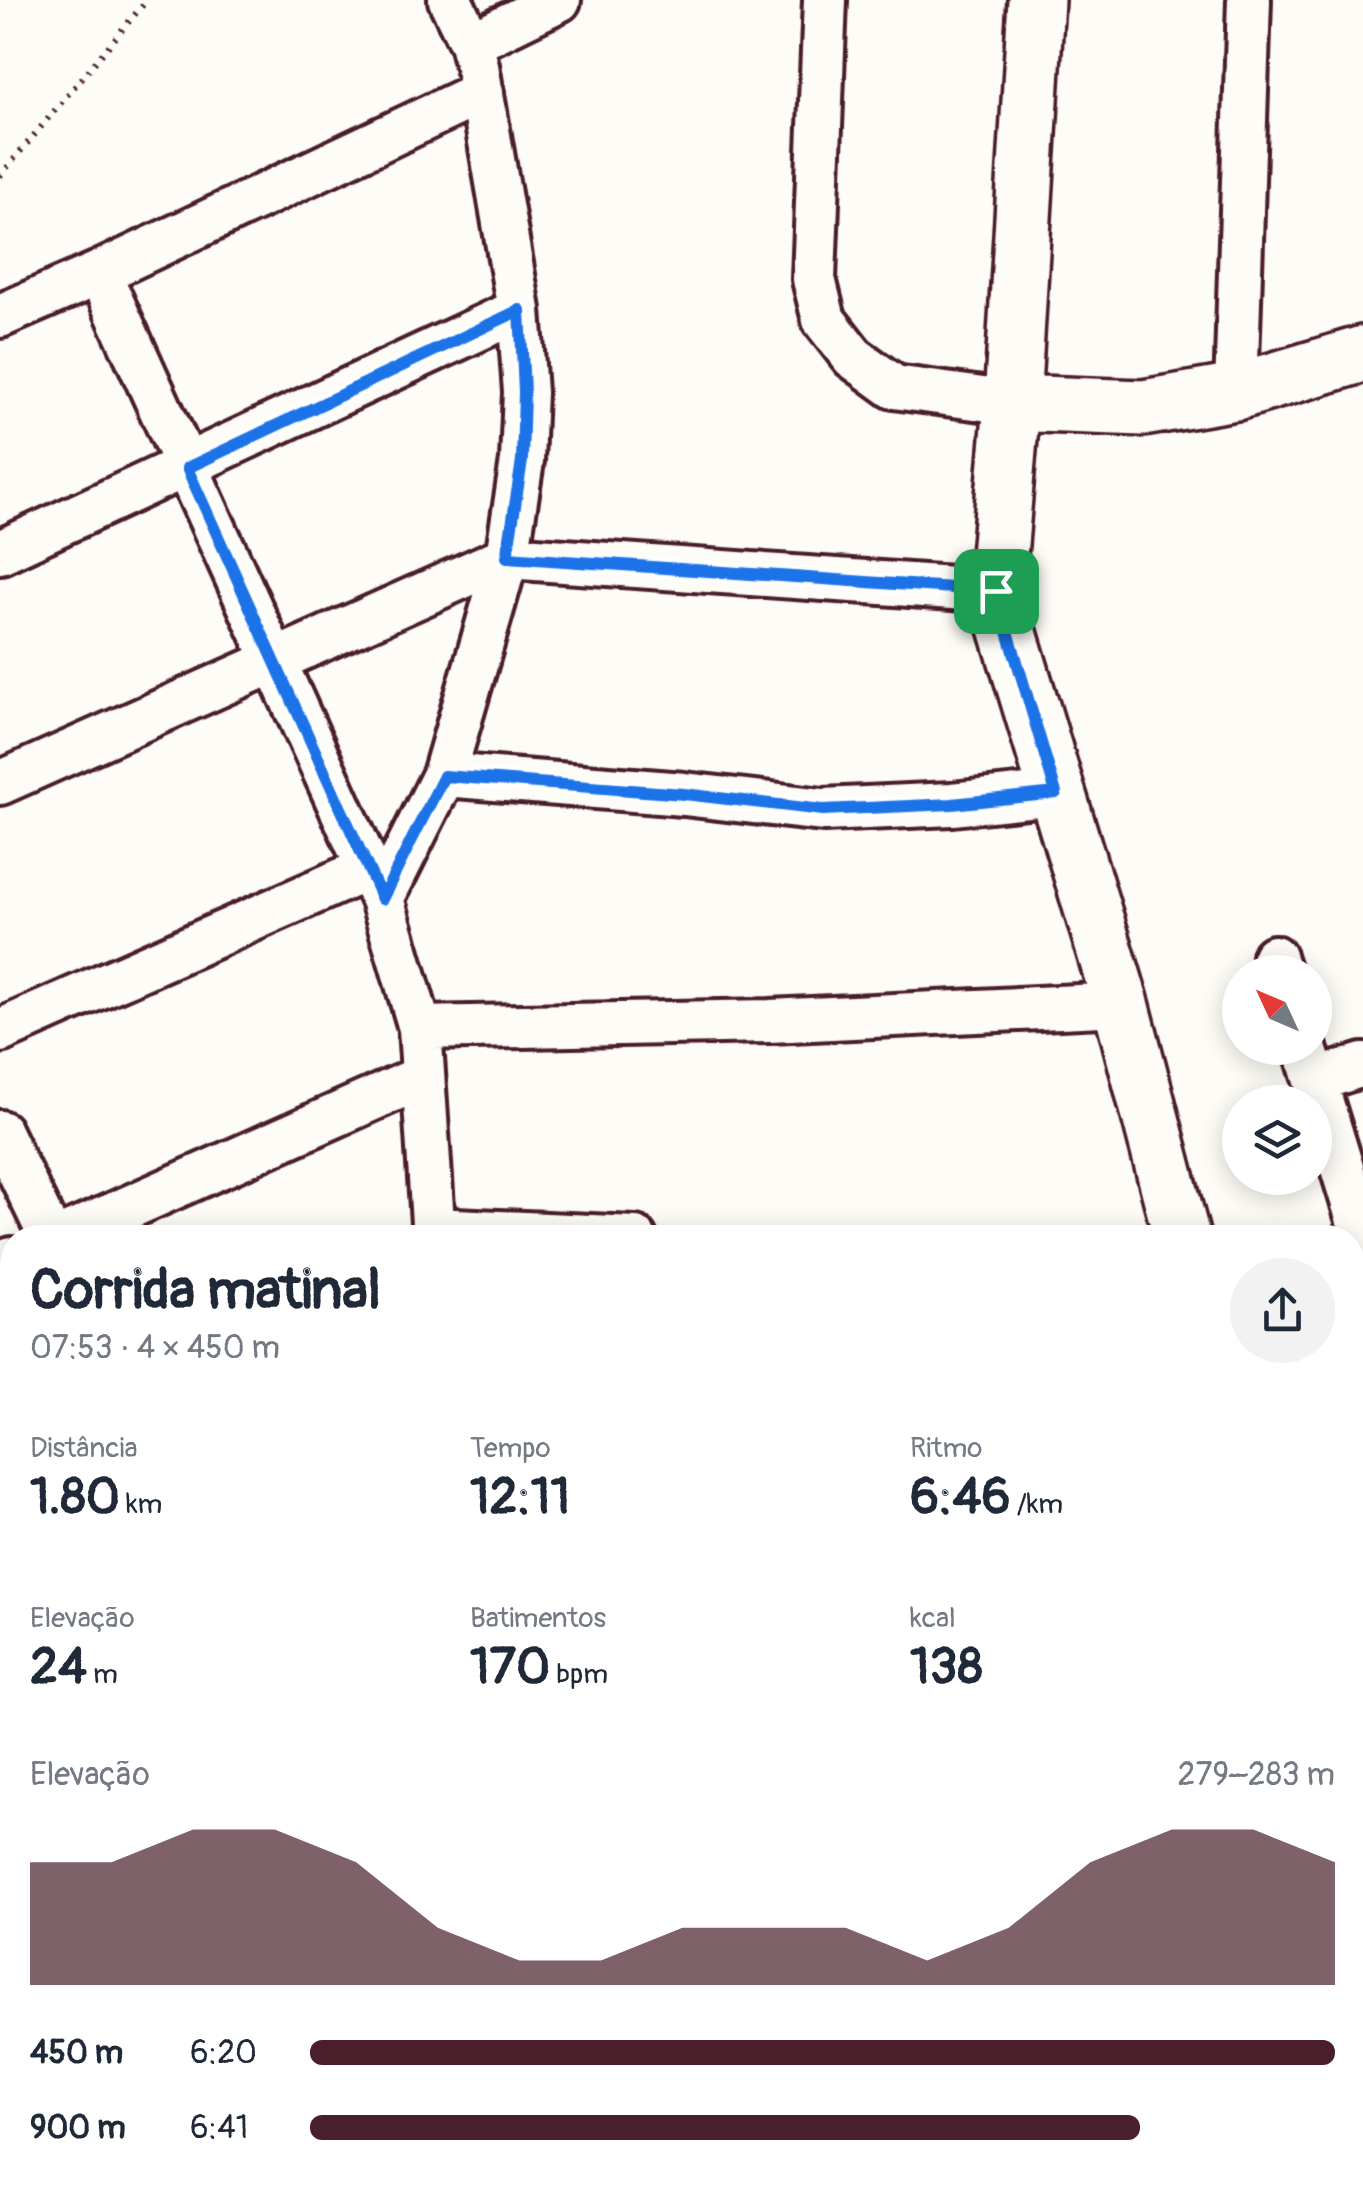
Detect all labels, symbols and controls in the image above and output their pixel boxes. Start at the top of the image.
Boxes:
pin [954,549,1039,634]
icon: arrive [969,564,1024,619]
north arrow [1222,955,1332,1065]
map controls [1222,955,1332,1195]
button: layers [1222,1085,1332,1195]
text: Corrida matinal [30,1256,381,1325]
button: share [1230,1258,1335,1363]
text: 07:53 · 4 × 450 m [30,1328,280,1368]
text: Distância [30,1431,137,1466]
text: Tempo [470,1431,551,1466]
text: Ritmo [910,1431,982,1466]
text: 1.80 [30,1466,120,1529]
text: 12:11 [470,1466,570,1529]
text: 6:46 [910,1466,1011,1529]
text: km [120,1487,162,1522]
text: /km [1011,1487,1063,1522]
text: Elevação [30,1601,135,1636]
text: Batimentos [470,1601,606,1636]
text: kcal [910,1601,956,1636]
text: 24 [30,1636,87,1699]
text: 170 [470,1636,550,1699]
text: 138 [910,1636,983,1699]
text: m [87,1657,118,1692]
text: bpm [550,1657,608,1692]
text: Elevação [30,1755,150,1795]
text: 279–283 m [1178,1755,1335,1795]
text: 450 m [30,2033,123,2073]
text: 6:20 [190,2033,257,2073]
text: 900 m [30,2108,126,2148]
text: 6:41 [190,2108,248,2148]

